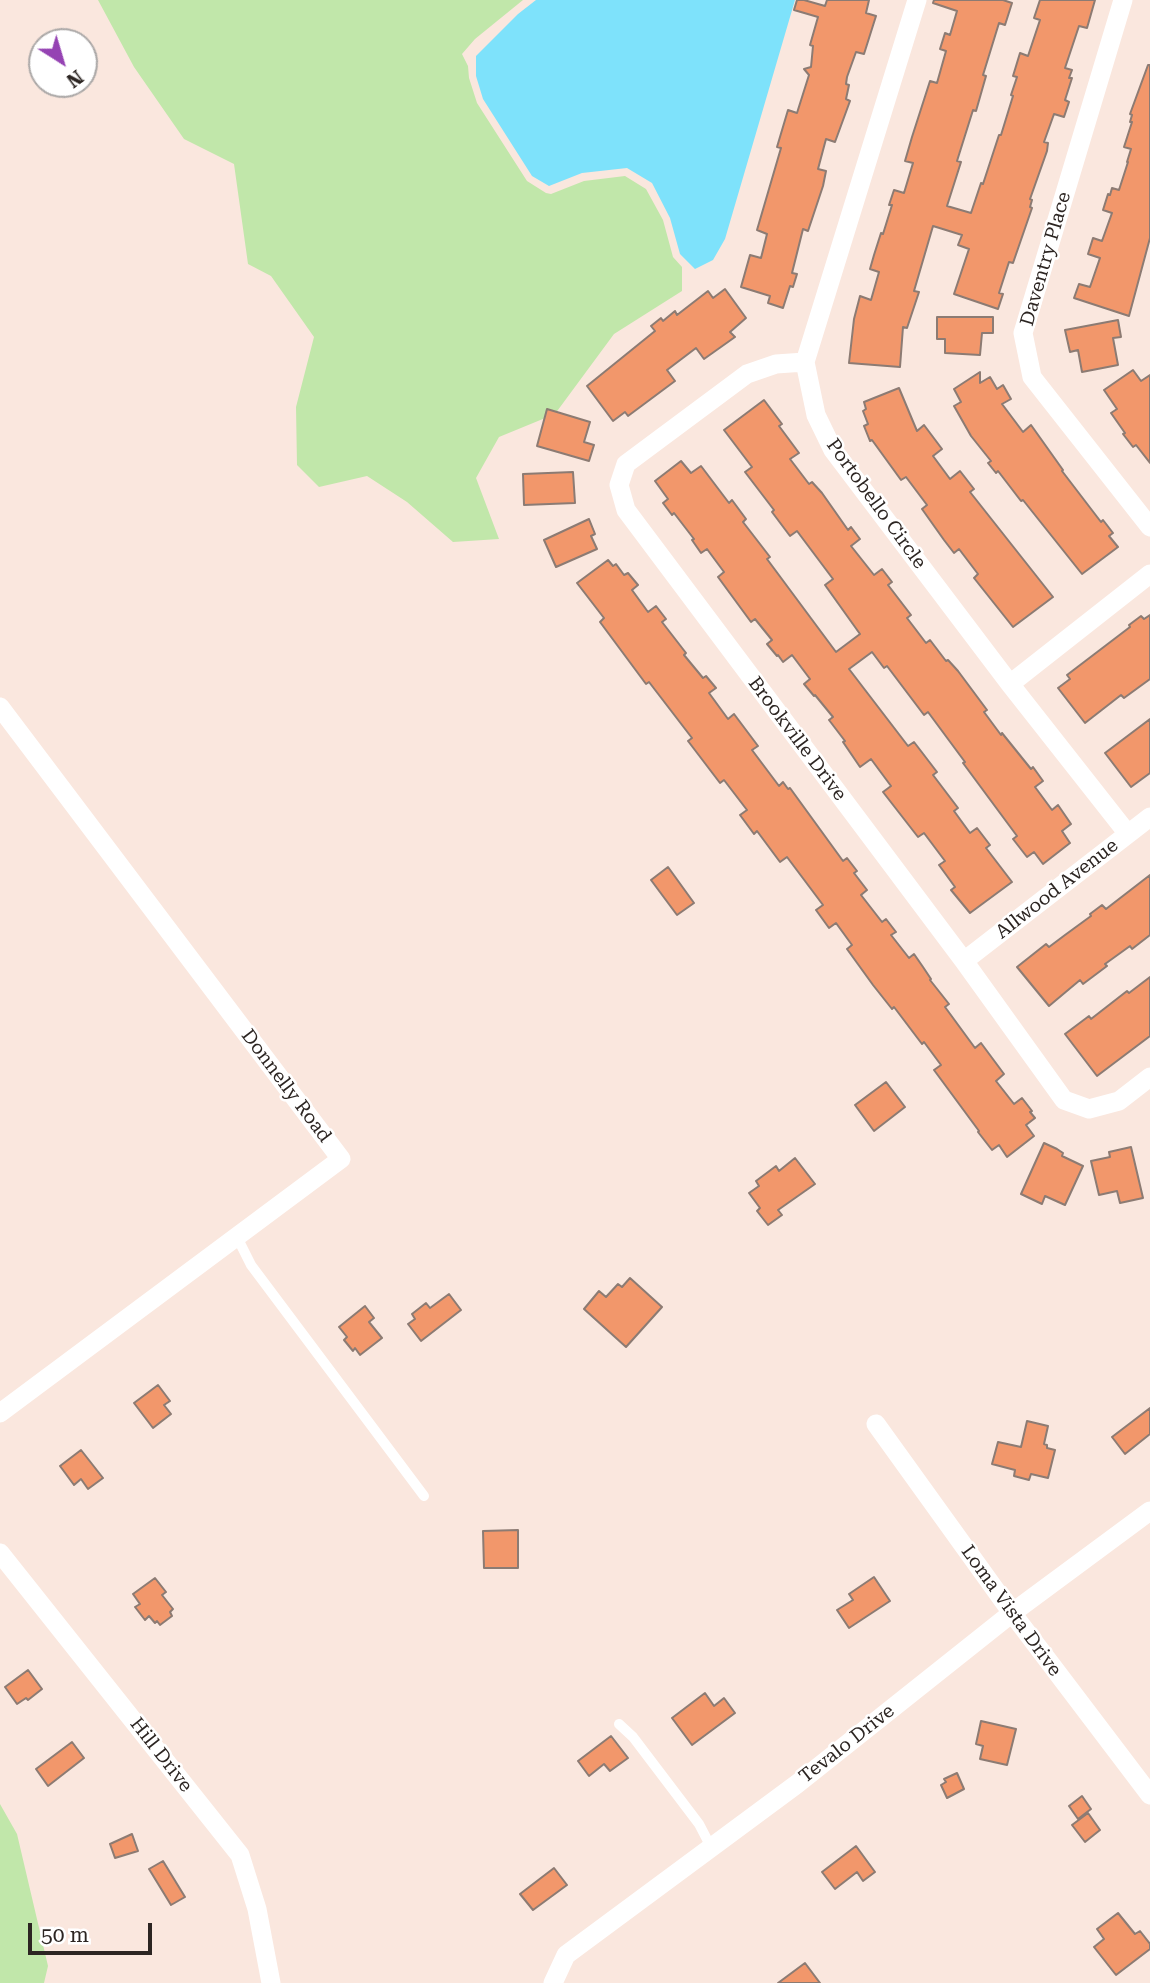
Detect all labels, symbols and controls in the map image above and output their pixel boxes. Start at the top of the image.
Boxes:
north arrow [28,28,98,98]
text: N [62,65,88,92]
street label: Daventry Place [1016,189,1076,329]
street label: Portobello Circle [821,434,931,574]
street label: Brookville Drive [743,673,851,805]
street label: Allwood Avenue [991,834,1123,944]
street label: Donnelly Road [236,1025,336,1147]
street label: Loma Vista Drive [956,1541,1066,1681]
street label: Tevalo Drive [795,1700,899,1788]
street label: Hill Drive [125,1713,197,1797]
scale bar [32,1910,156,1954]
text: 50 m [41,1923,89,1947]

